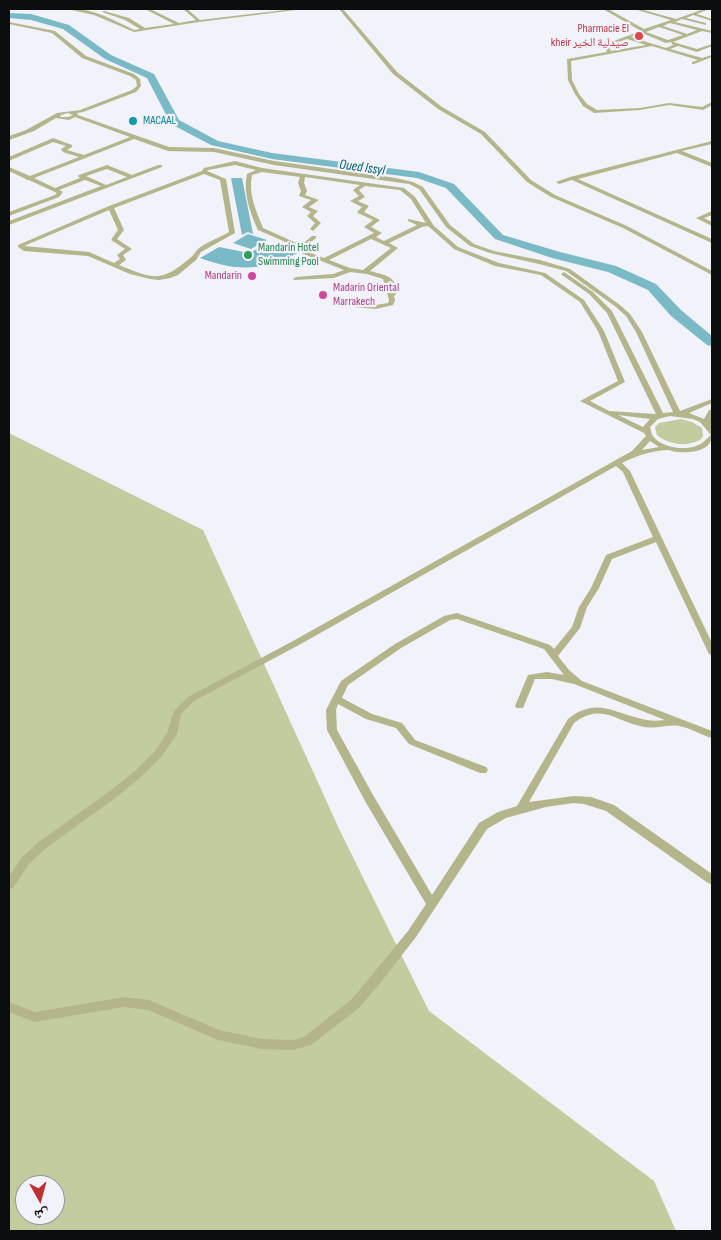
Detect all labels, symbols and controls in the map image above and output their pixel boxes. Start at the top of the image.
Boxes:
place label: Pharmacie El kheir صيدلية الخير [551,22,629,50]
marker: Pharmacie El kheir صيدلية الخير [633,30,645,42]
place label: MACAAL [143,114,176,128]
marker: MACAAL [127,115,139,127]
water label: Oued Issyl [338,156,386,180]
place label: Mandarin Hotel Swimming Pool [258,241,319,269]
marker: Mandarin Hotel Swimming Pool [242,249,254,261]
place label: Mandarin [205,269,242,283]
marker: Mandarin [246,270,258,282]
place label: Madarin Oriental Marrakech [333,281,399,309]
marker: Madarin Oriental Marrakech [317,289,329,301]
north arrow [15,1175,65,1225]
text: ش [33,1205,50,1224]

